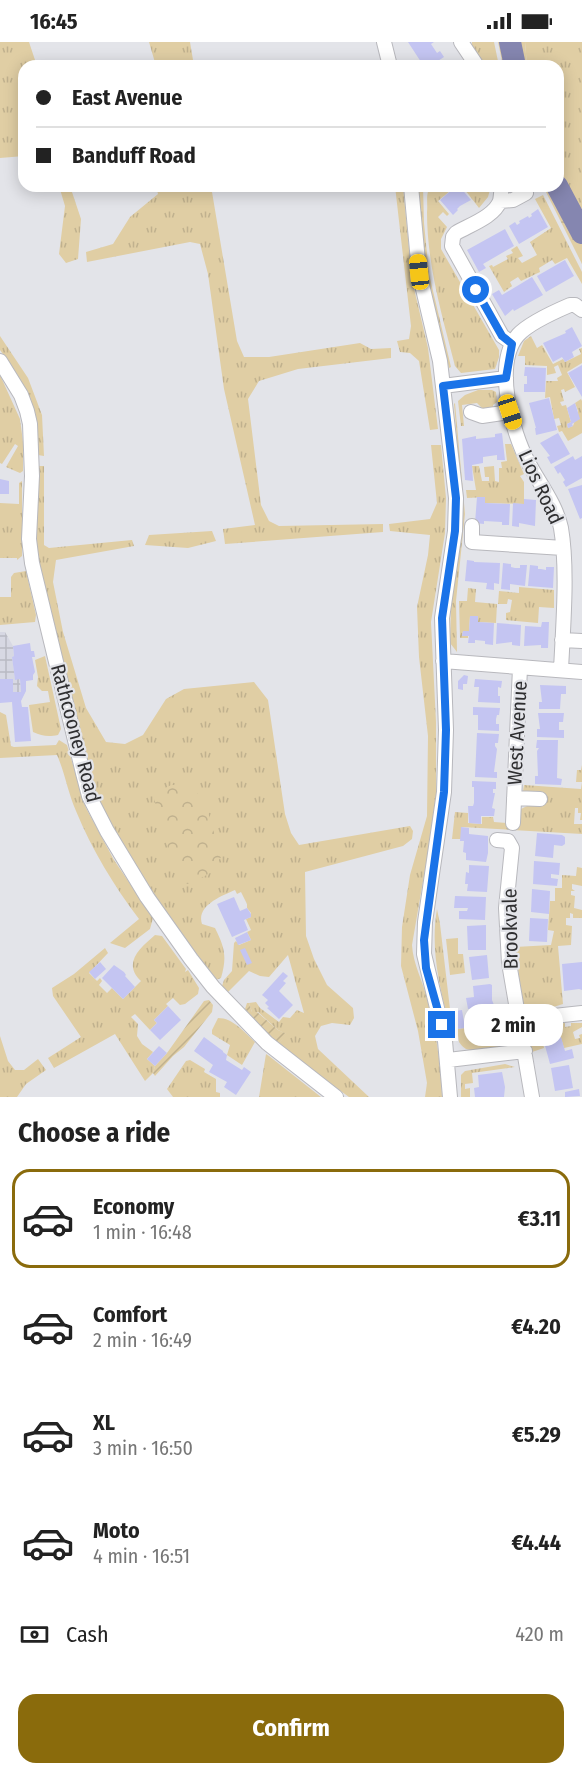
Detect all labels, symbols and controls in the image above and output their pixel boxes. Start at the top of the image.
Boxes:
text: 16:45 [30,8,78,35]
text: East Avenue [72,84,182,111]
text: Banduff Road [72,142,196,169]
car [408,253,430,291]
route start [462,276,489,303]
car [496,392,524,432]
street label: Lios Road [513,446,569,528]
street label: Rathcooney Road [46,661,106,805]
street label: West Avenue [502,680,532,786]
street label: Brookvale [497,888,523,970]
callout: 2 min [463,1004,562,1046]
route end [428,1011,455,1038]
text: 2 min [491,1013,536,1037]
text: Choose a ride [18,1117,170,1149]
icon: car [21,1192,75,1246]
text: Economy [93,1193,174,1220]
text: €3.11 [518,1205,561,1232]
text: 1 min · 16:48 [93,1220,192,1244]
icon: car [21,1300,75,1354]
text: Comfort [93,1301,167,1328]
text: €4.20 [511,1313,561,1340]
text: 2 min · 16:49 [93,1328,192,1352]
icon: car [21,1408,75,1462]
text: XL [93,1409,115,1436]
text: €5.29 [512,1421,561,1448]
text: 3 min · 16:50 [93,1436,193,1460]
icon: car [21,1516,75,1570]
text: Moto [93,1517,140,1544]
text: €4.44 [511,1529,561,1556]
text: 4 min · 16:51 [93,1544,190,1568]
icon: cash [18,1618,51,1651]
text: Cash [66,1621,109,1648]
text: 420 m [515,1622,564,1646]
button: Confirm [18,1694,564,1763]

